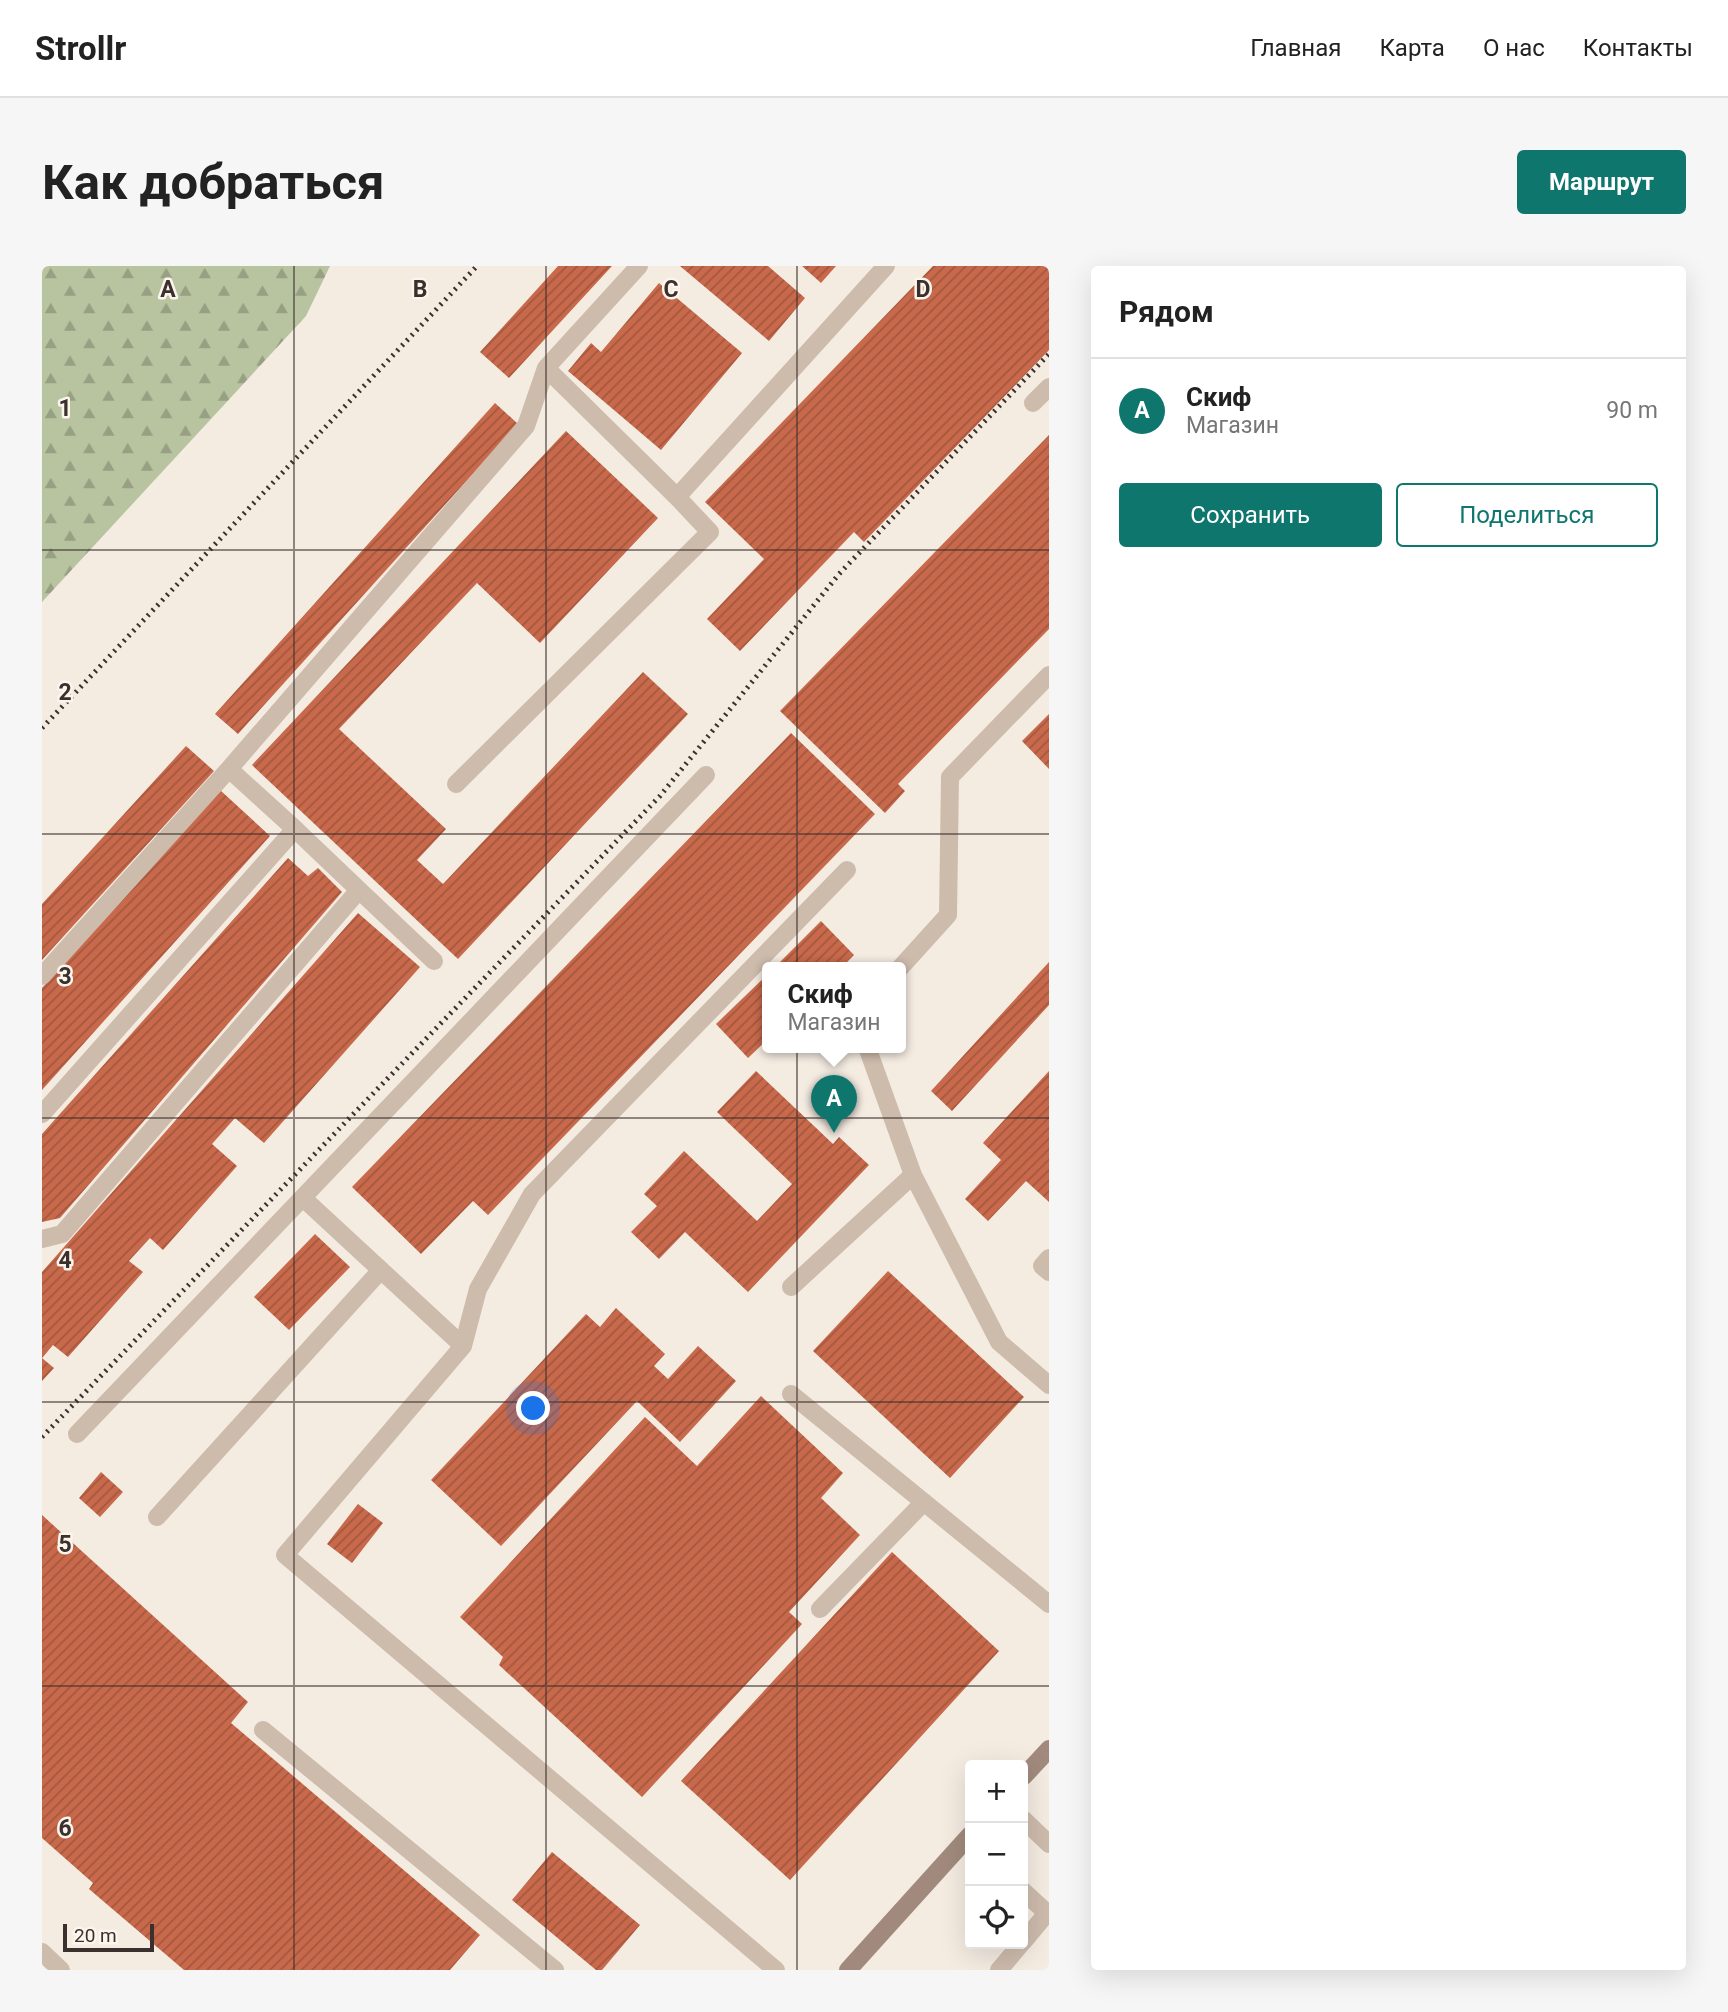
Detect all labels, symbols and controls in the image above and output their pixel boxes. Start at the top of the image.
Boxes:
text: Strollr [35,29,126,68]
text: Главная [1250,34,1341,62]
text: Карта [1379,34,1445,62]
text: О нас [1483,34,1545,62]
text: Контакты [1583,34,1693,62]
button: Маршрут [1517,150,1686,214]
text: Как добраться [42,154,384,211]
text: A [160,276,176,303]
text: B [413,276,427,303]
text: C [663,276,679,303]
text: D [916,276,930,303]
text: Рядом [1119,294,1214,329]
text: Скиф [1186,382,1251,412]
text: 1 [58,395,72,422]
text: A [1134,397,1150,424]
text: 90 m [1606,397,1658,424]
text: Магазин [1186,412,1279,439]
button: Сохранить [1119,483,1382,547]
button: Поделиться [1396,483,1658,547]
text: 2 [58,679,72,706]
popup [762,962,906,1053]
text: 3 [58,963,72,990]
text: Скиф [788,979,853,1009]
text: Магазин [788,1009,880,1036]
pin: A [811,1075,857,1133]
text: 4 [58,1247,72,1274]
your location [516,1391,550,1425]
text: 5 [58,1531,72,1558]
map controls [965,1760,1028,1949]
button: + [965,1760,1028,1823]
text: 6 [58,1815,72,1842]
button: − [965,1823,1028,1886]
button: locate [965,1886,1028,1949]
scale bar [63,1921,154,1953]
text: 20 m [74,1924,117,1947]

